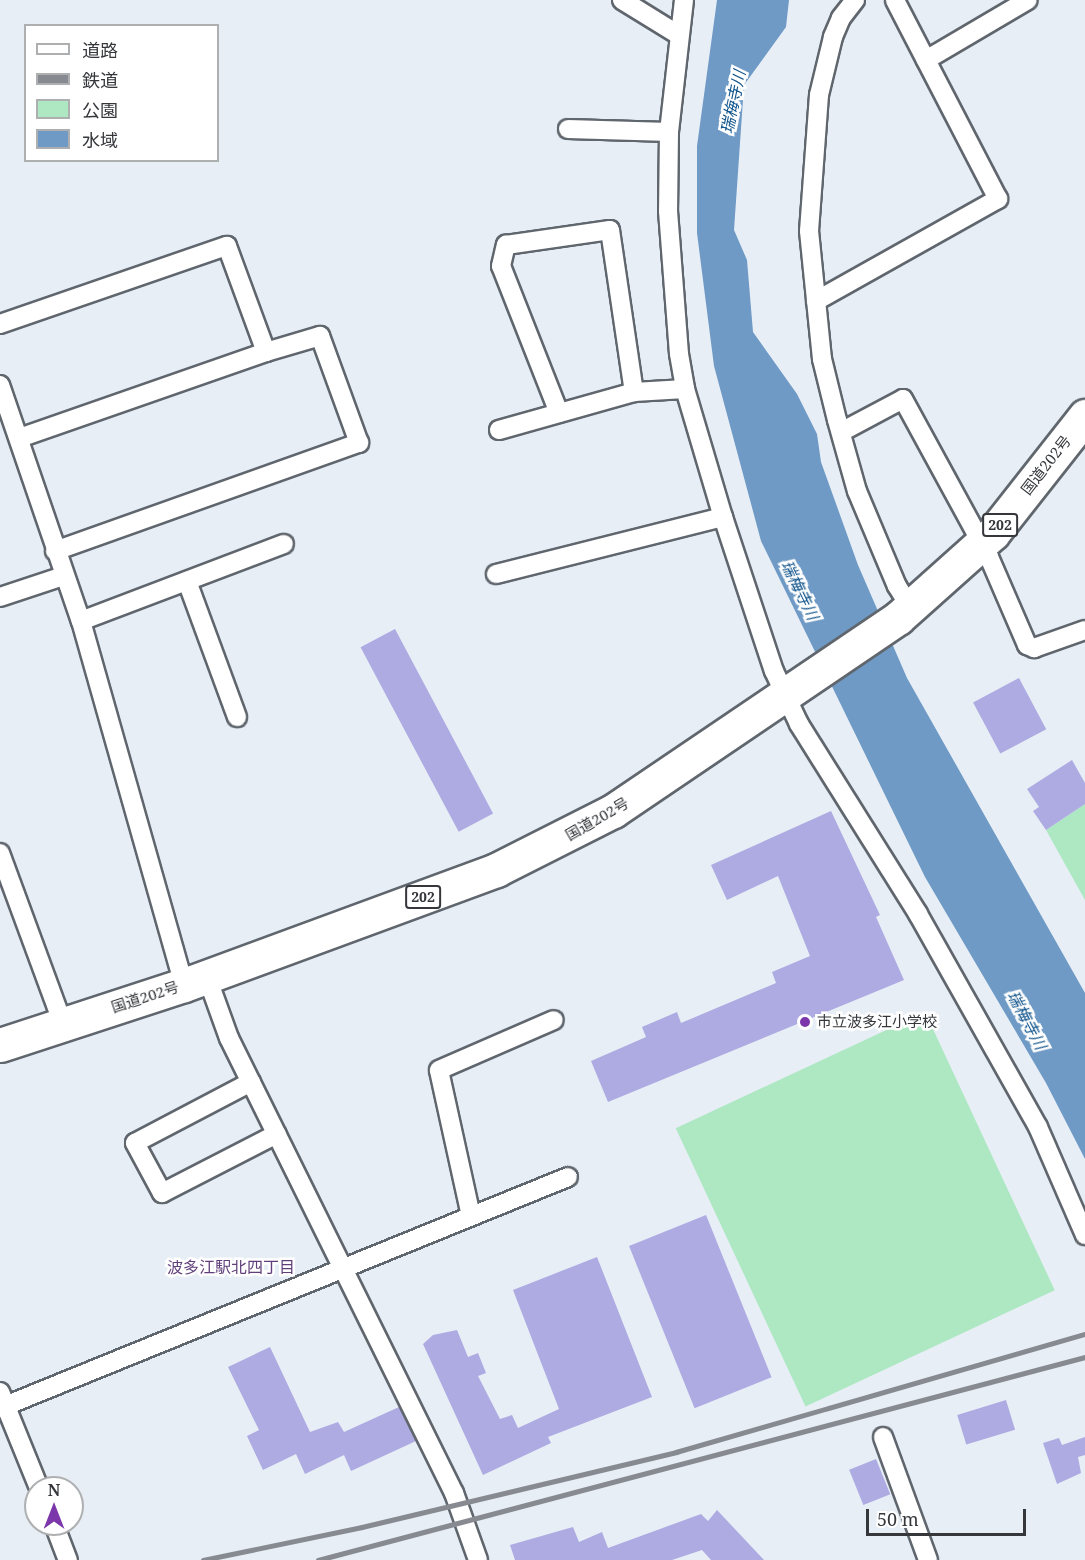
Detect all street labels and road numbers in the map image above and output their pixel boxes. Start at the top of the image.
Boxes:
street label: 国道202号 [1017,432,1075,498]
road number: 202 [982,514,1018,536]
street label: 国道202号 [562,794,632,844]
road number: 202 [405,886,441,908]
street label: 国道202号 [109,978,181,1016]

